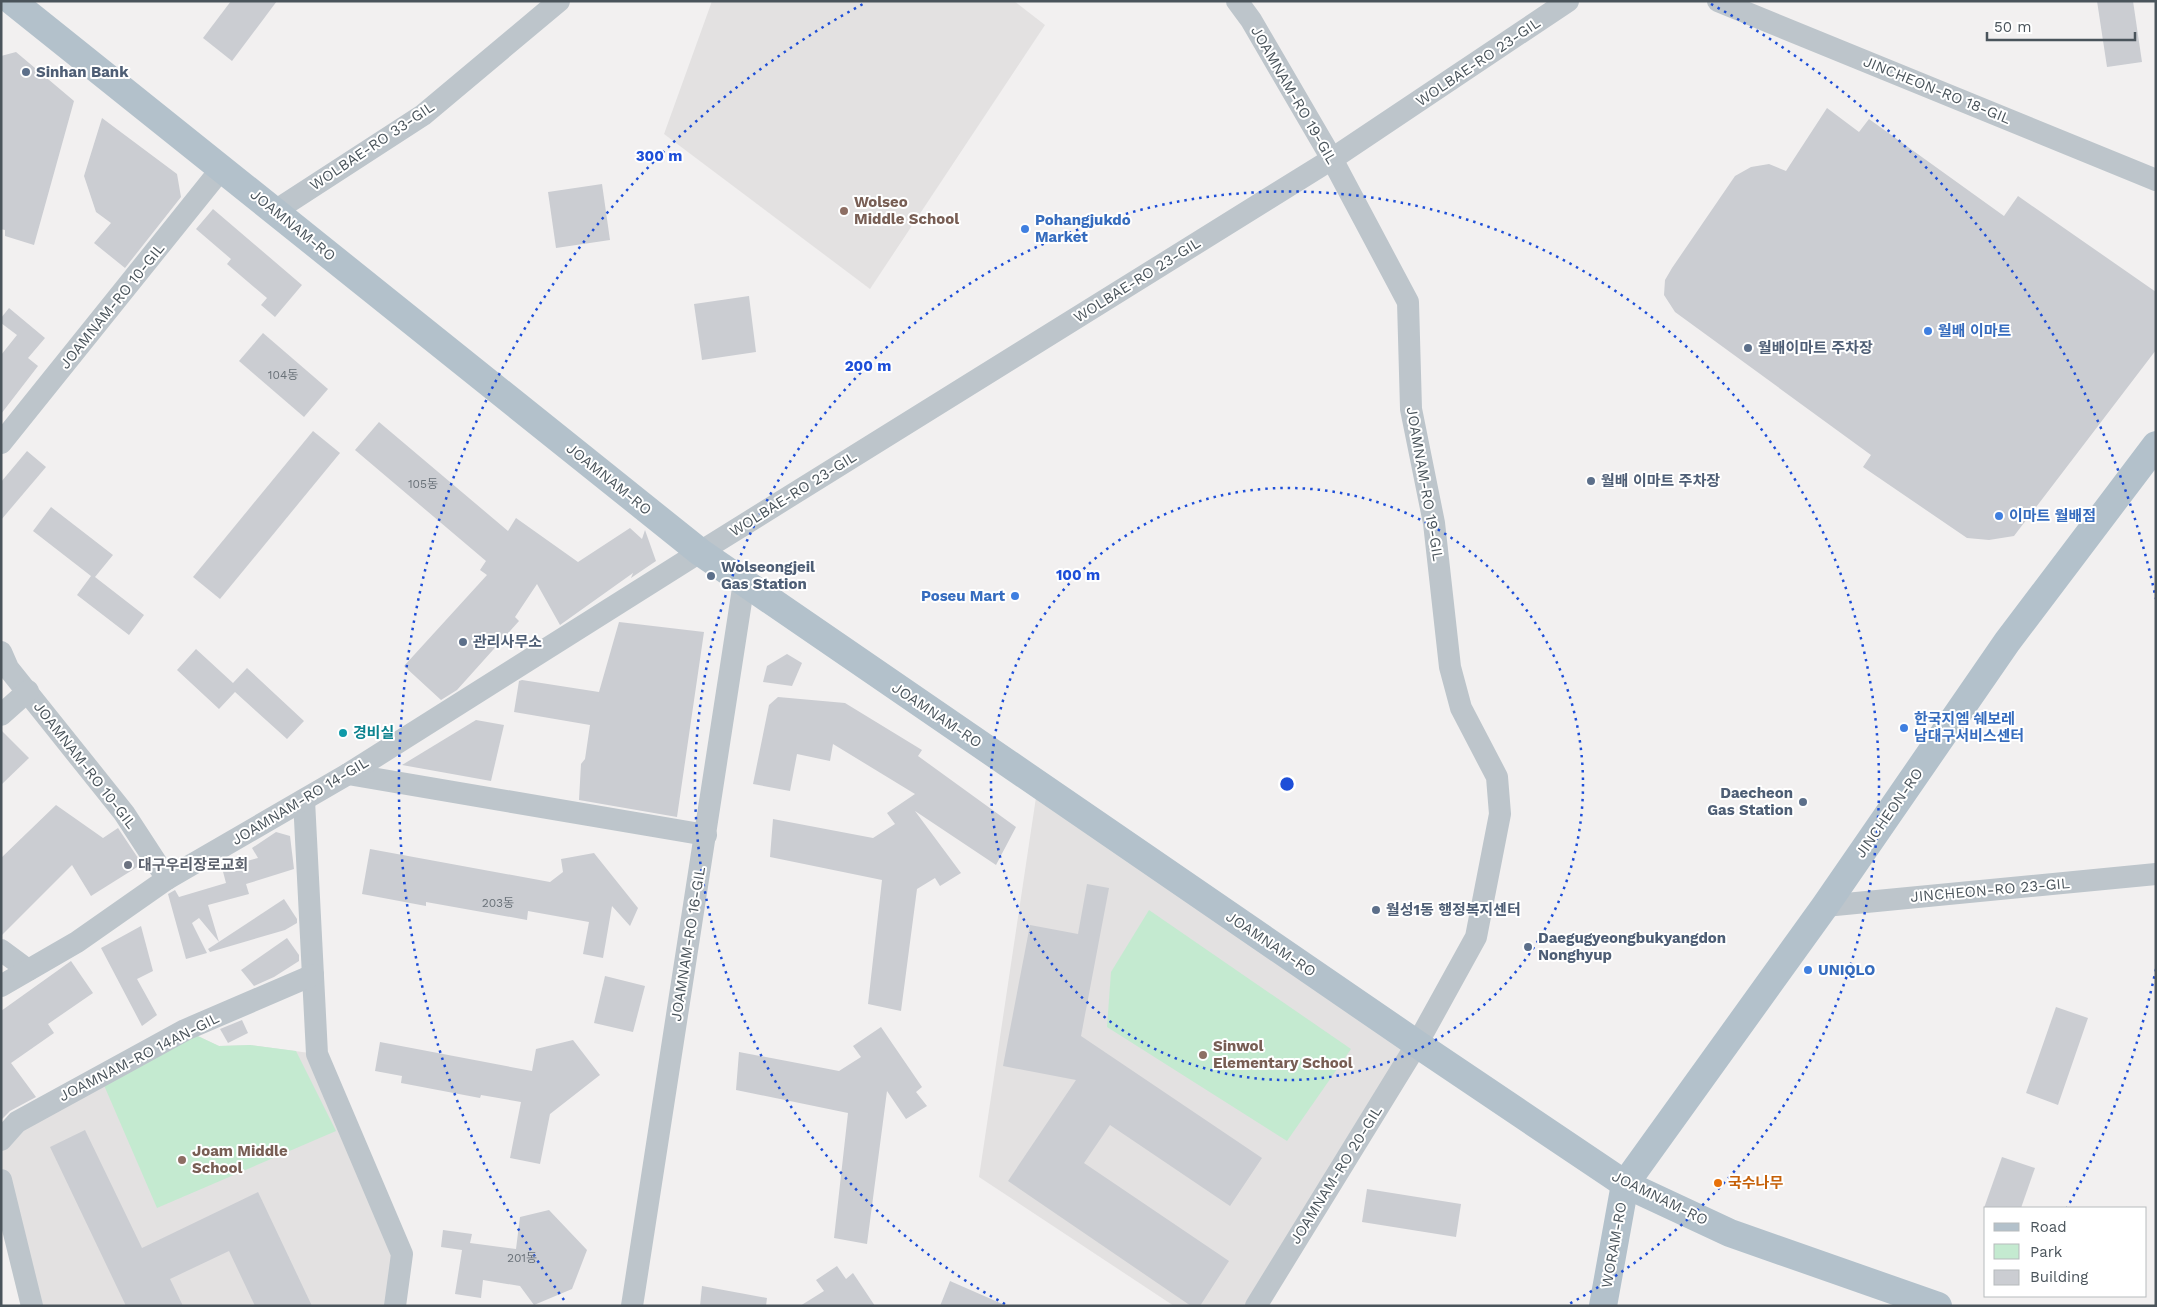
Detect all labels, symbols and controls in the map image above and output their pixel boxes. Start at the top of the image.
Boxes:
scale bar [1987,10,2134,42]
street label: WOLBAE-RO 23-GIL [1412,14,1544,110]
text: 50 m [1994,18,2031,36]
street label: JOAMNAM-RO 19-GIL [1247,23,1341,167]
street label: JINCHEON-RO 18-GIL [1861,52,2013,128]
place label: Sinhan Bank [36,63,129,81]
marker: Sinhan Bank [20,66,32,78]
street label: WOLBAE-RO 33-GIL [306,98,438,194]
text: 300 m [636,147,682,165]
street label: JOAMNAM-RO [247,185,339,265]
place label: Wolseo Middle School [854,193,959,228]
marker: Wolseo Middle School [838,205,850,217]
place label: Pohangjukdo Market [1035,211,1131,246]
marker: Pohangjukdo Market [1019,223,1031,235]
street label: WOLBAE-RO 23-GIL [1070,234,1204,326]
street label: JOAMNAM-RO 10-GIL [56,240,168,372]
place label: 월배 이마트 [1938,322,2011,340]
marker: 월배 이마트 [1922,325,1934,337]
place label: 월배이마트 주차장 [1758,339,1873,357]
marker: 월배이마트 주차장 [1742,342,1754,354]
text: 200 m [845,357,891,375]
house number: 104동 [268,368,298,382]
street label: JOAMNAM-RO 19-GIL [1403,405,1447,563]
street label: JOAMNAM-RO [563,439,655,519]
street label: WOLBAE-RO 23-GIL [726,448,860,540]
place label: 월배 이마트 주차장 [1601,472,1720,490]
marker: 월배 이마트 주차장 [1585,475,1597,487]
house number: 105동 [408,477,438,491]
place label: 이마트 월배점 [2009,507,2096,525]
marker: 이마트 월배점 [1993,510,2005,522]
place label: Wolseongjeil Gas Station [721,558,815,593]
text: 100 m [1056,566,1100,584]
marker: Wolseongjeil Gas Station [705,570,717,582]
place label: Poseu Mart [921,587,1005,605]
marker: Poseu Mart [1009,590,1021,602]
place label: 관리사무소 [473,633,542,651]
marker: 관리사무소 [457,636,469,648]
street label: JOAMNAM-RO [889,678,985,752]
street label: JOAMNAM-RO 10-GIL [30,698,140,832]
place label: 한국지엠 쉐보레 남대구서비스센터 [1914,710,2024,745]
marker: 한국지엠 쉐보레 남대구서비스센터 [1898,722,1910,734]
place label: 경비실 [353,724,394,742]
marker: 경비실 [337,727,349,739]
street label: JOAMNAM-RO 14-GIL [228,753,372,849]
street label: JINCHEON-RO [1851,765,1927,861]
centre of rings [1278,775,1296,793]
place label: Daecheon Gas Station [1707,784,1793,819]
marker: Daecheon Gas Station [1797,796,1809,808]
place label: 대구우리장로교회 [138,856,248,874]
marker: 대구우리장로교회 [122,859,134,871]
street label: JOAMNAM-RO 16-GIL [667,865,709,1023]
street label: JINCHEON-RO 23-GIL [1909,874,2071,906]
house number: 203동 [482,896,514,910]
place label: 월성1동 행정복지센터 [1386,901,1521,919]
marker: 월성1동 행정복지센터 [1370,904,1382,916]
street label: JOAMNAM-RO [1223,907,1319,981]
place label: Daegugyeongbukyangdon Nonghyup [1538,929,1726,964]
marker: Daegugyeongbukyangdon Nonghyup [1522,941,1534,953]
place label: UNIQLO [1818,961,1875,979]
marker: UNIQLO [1802,964,1814,976]
street label: JOAMNAM-RO 14AN-GIL [56,1009,222,1105]
place label: Sinwol Elementary School [1213,1037,1353,1072]
marker: Sinwol Elementary School [1197,1049,1209,1061]
street label: JOAMNAM-RO 20-GIL [1286,1103,1386,1247]
place label: Joam Middle School [192,1142,288,1177]
marker: Joam Middle School [176,1154,188,1166]
street label: JOAMNAM-RO [1609,1167,1711,1229]
place label: 국수나무 [1728,1174,1783,1192]
marker: 국수나무 [1712,1177,1724,1189]
street label: WORAM-RO [1598,1201,1630,1289]
legend [1984,1207,2147,1297]
text: Road [2030,1218,2067,1236]
text: Park [2030,1243,2063,1261]
house number: 201동 [507,1251,537,1265]
text: Building [2030,1268,2088,1286]

